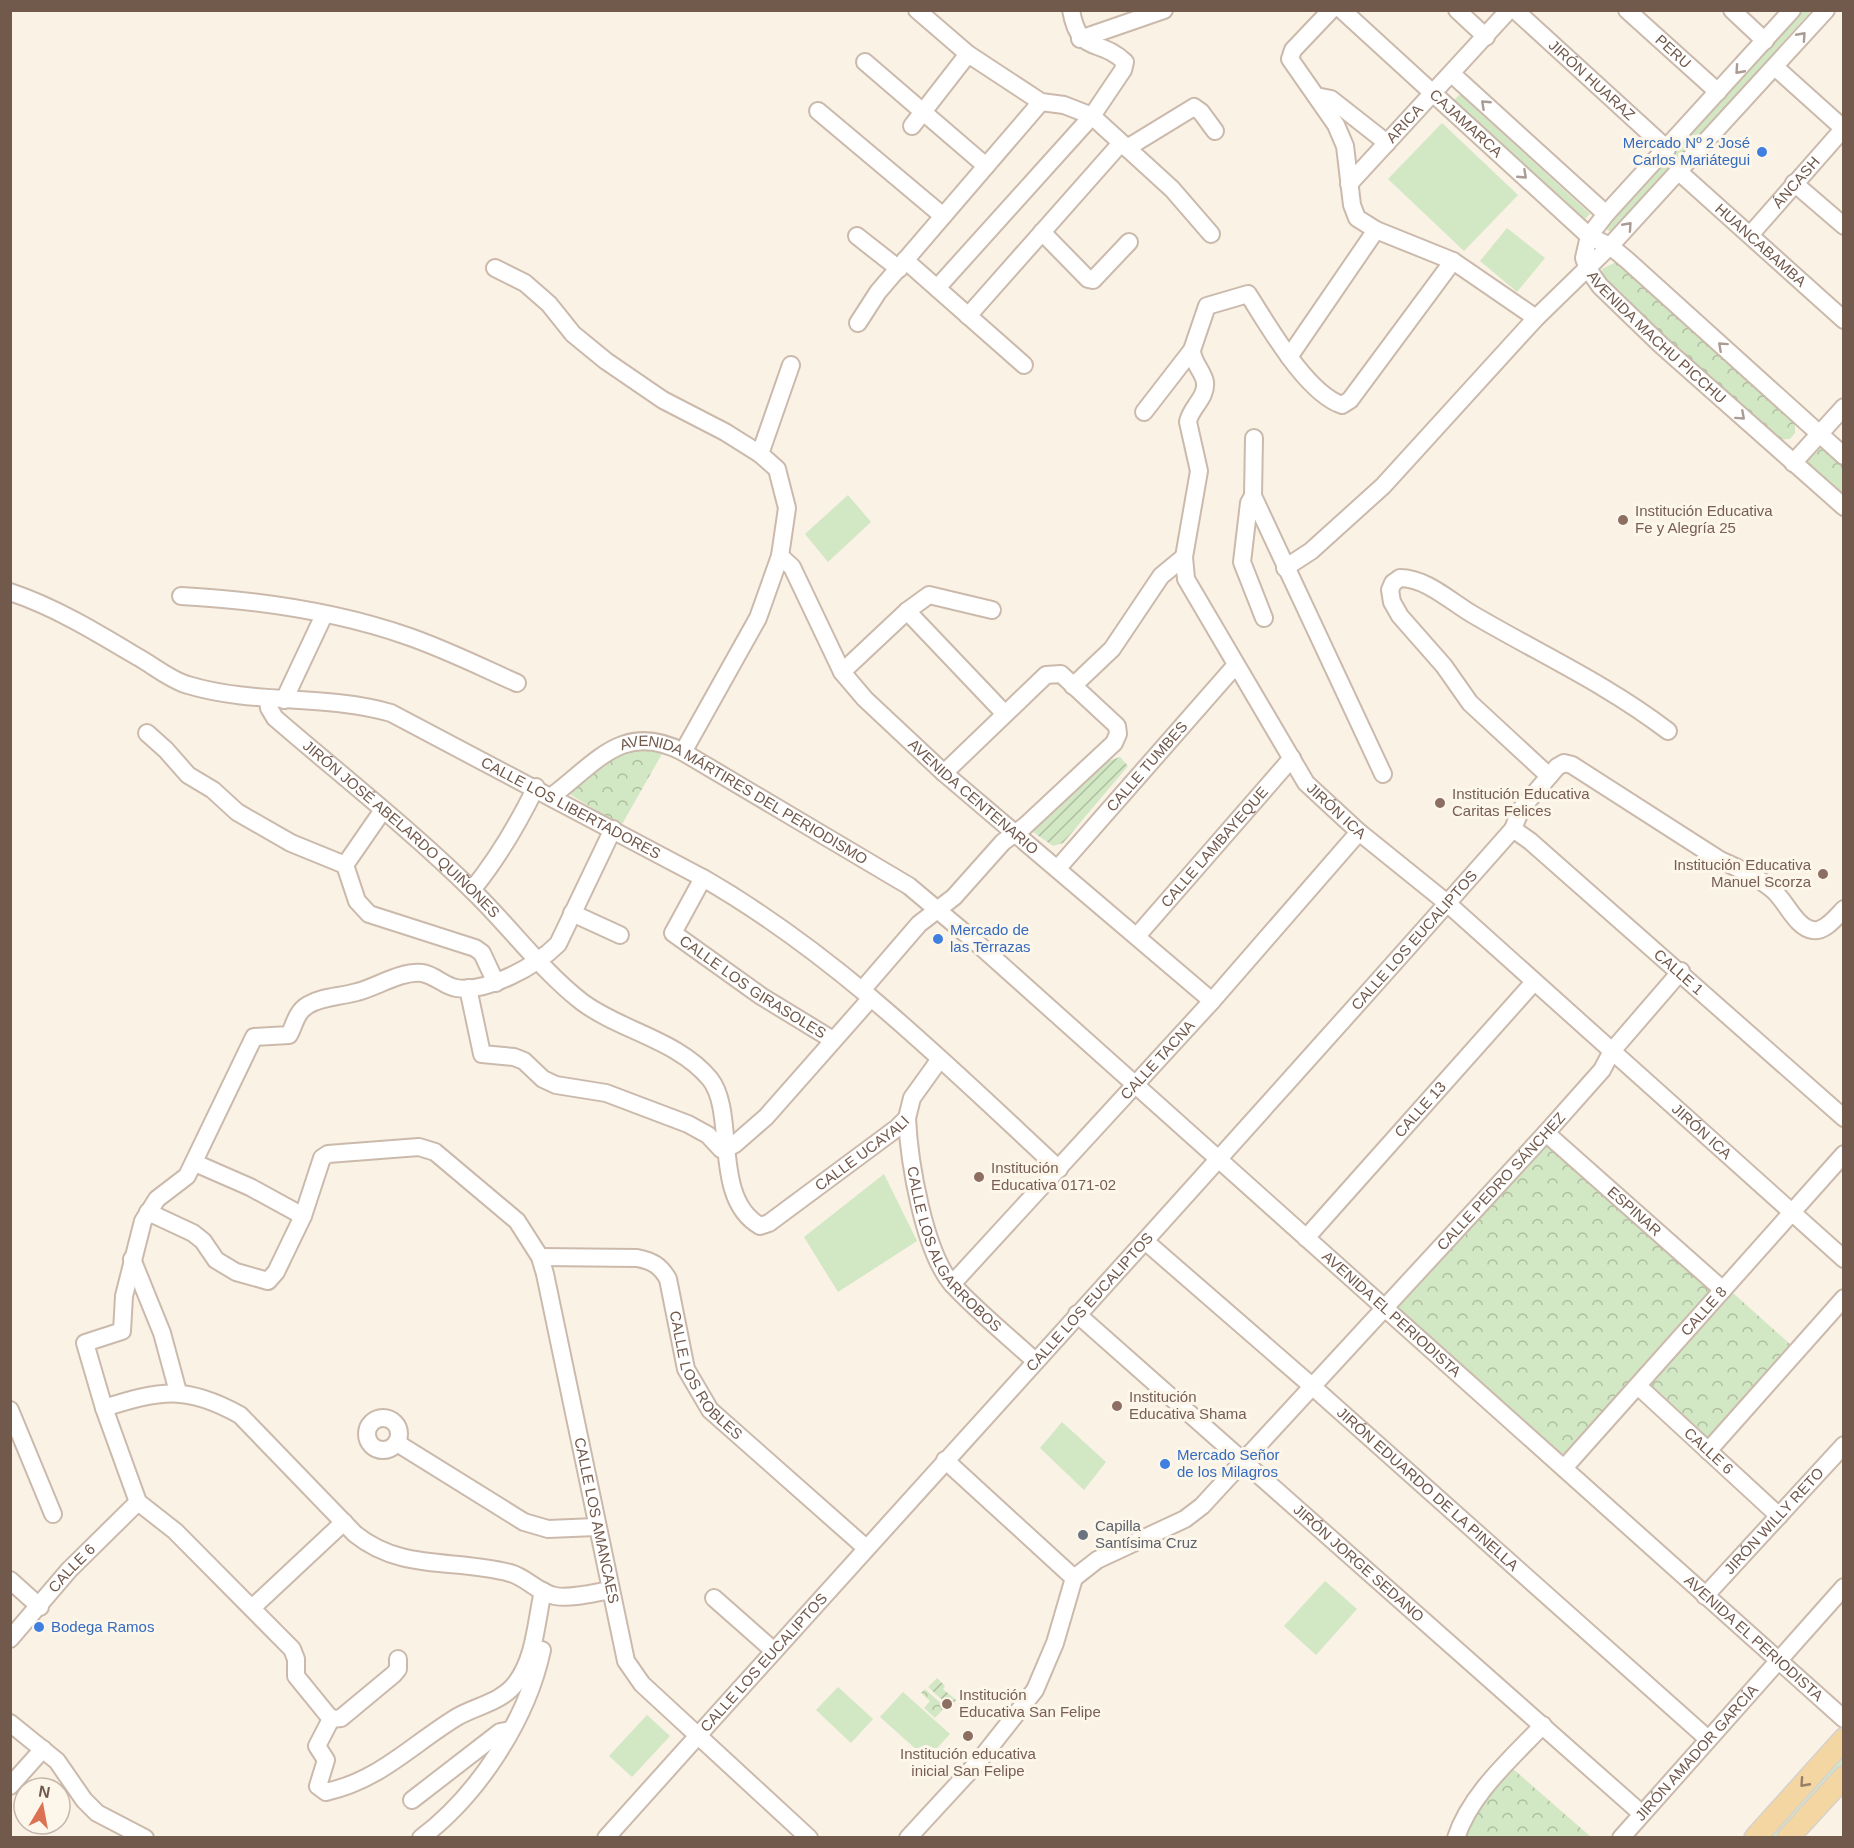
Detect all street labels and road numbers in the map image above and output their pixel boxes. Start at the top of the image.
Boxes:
street label: PERU [1652,31,1695,71]
street label: JIRÓN HUARAZ [1545,36,1639,124]
street label: CAJAMARCA [1426,86,1506,161]
street label: ARICA [1382,101,1426,146]
street label: ÁNCASH [1769,153,1823,211]
street label: HUANCABAMBA [1712,200,1810,290]
street label: AVENIDA MACHU PICCHU [1584,267,1730,406]
street label: CALLE TUMBES [1103,718,1191,815]
street label: AVENIDA MÁRTIRES DEL PERIODISMO [617,732,871,867]
street label: AVENIDA CENTENARIO [905,735,1042,858]
street label: JIRÓN JOSÉ ABELARDO QUIÑONES [300,737,503,921]
street label: CALLE LOS LIBERTADORES [478,753,664,862]
street label: JIRÓN ICA [1304,779,1370,842]
street label: CALLE LAMBAYEQUE [1157,783,1271,910]
street label: CALLE LOS EUCALIPTOS [1348,867,1480,1013]
street label: CALLE LOS GIRASOLES [676,932,829,1042]
street label: CALLE 1 [1651,945,1707,998]
street label: CALLE TACNA [1117,1017,1198,1103]
street label: CALLE 13 [1391,1078,1449,1140]
street label: JIRÓN ICA [1669,1100,1735,1162]
street label: CALLE PEDRO SÁNCHEZ [1433,1109,1568,1254]
street label: CALLE UCAYALI [811,1112,912,1194]
street label: CALLE LOS ALGARROBOS [904,1165,1005,1335]
street label: ESPINAR [1604,1183,1665,1239]
street label: CALLE LOS EUCALIPTOS [1022,1229,1156,1374]
street label: AVENIDA EL PERIODISTA [1319,1247,1465,1380]
street label: CALLE 8 [1677,1283,1730,1339]
street label: CALLE LOS ROBLES [667,1309,746,1443]
street label: JIRÓN EDUARDO DE LA PINELLA [1334,1404,1522,1574]
street label: CALLE 6 [1681,1424,1737,1477]
street label: CALLE LOS AMANCAES [571,1436,623,1605]
street label: JIRÓN WILLY RETO [1721,1464,1827,1577]
street label: JIRÓN JORGE SEDANO [1290,1501,1428,1625]
street label: CALLE 6 [45,1540,98,1596]
street label: AVENIDA EL PERIODISTA [1681,1571,1827,1704]
street label: CALLE LOS EUCALIPTOS [697,1589,830,1735]
street label: JIRÓN AMADOR GARCÍA [1632,1681,1761,1824]

